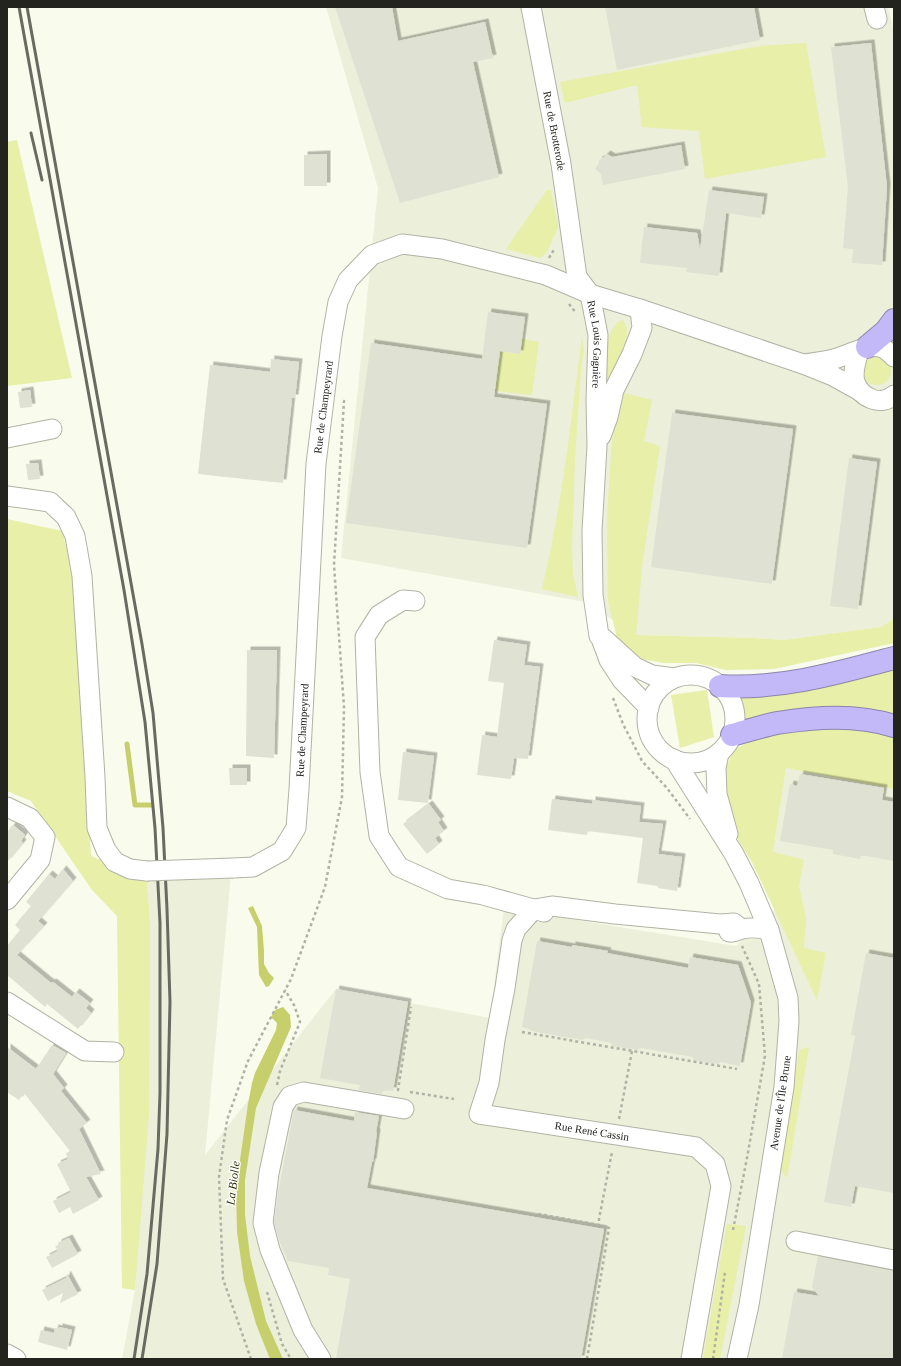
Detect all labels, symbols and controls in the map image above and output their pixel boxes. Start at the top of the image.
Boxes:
street label: Rue de Brotterode [541,90,568,171]
street label: Rue Louis Gagnière [585,299,605,388]
street label: Rue de Champeyrard [311,359,335,454]
street label: Rue de Champeyrard [294,683,311,777]
street label: Avenue de l'Île Brune [767,1055,793,1151]
street label: Rue René Cassin [554,1119,631,1143]
water label: La Biolle [223,1159,243,1207]

